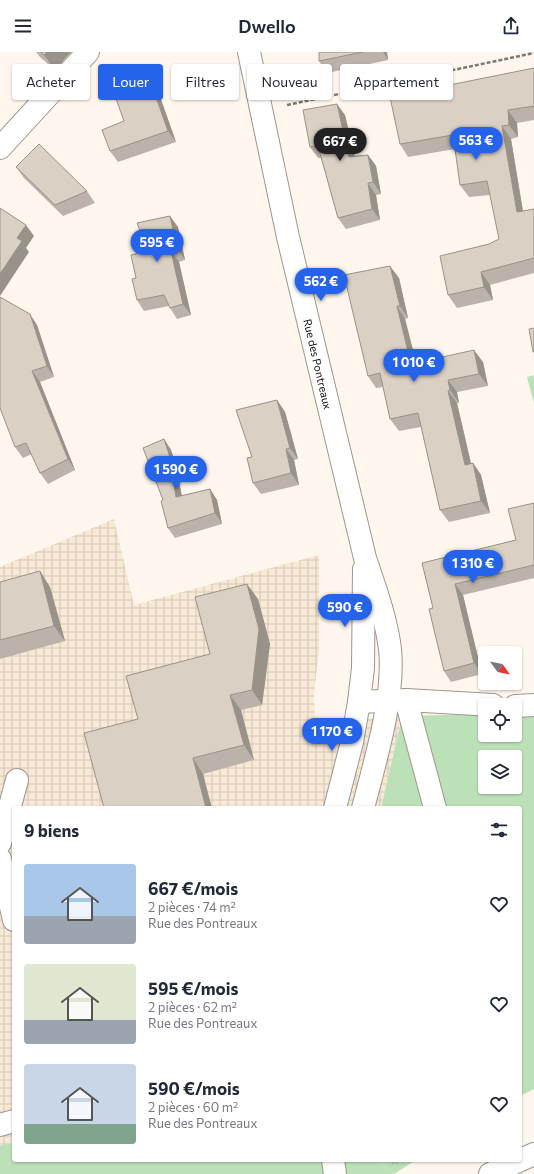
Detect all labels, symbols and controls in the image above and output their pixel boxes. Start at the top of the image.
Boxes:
icon: menu [12,15,34,37]
text: Dwello [238,15,296,37]
icon: share [500,15,522,37]
chip: Acheter [12,64,90,100]
chip: Louer [98,64,163,100]
chip: Filtres [171,64,239,100]
chip: Nouveau [247,64,332,100]
chip: Appartement [340,64,453,100]
pin: 563 € [448,127,504,161]
pin: 667 € [312,128,368,162]
text: 563 € [459,132,493,148]
text: 667 € [323,133,357,149]
pin: 595 € [129,229,185,263]
text: 595 € [140,234,174,250]
pin: 562 € [293,268,349,302]
text: 562 € [304,273,338,289]
street label: Rue des Pontreaux [301,317,335,411]
pin: 1 010 € [377,349,451,383]
text: 1 010 € [392,354,436,370]
pin: 1 590 € [139,456,213,490]
text: 1 590 € [154,461,198,477]
pin: 1 310 € [436,550,510,584]
text: 1 310 € [452,555,494,571]
pin: 590 € [317,594,373,628]
text: 590 € [327,599,363,615]
north arrow [478,646,522,690]
map controls [478,646,522,794]
button: locate [478,698,522,742]
pin: 1 170 € [295,718,369,752]
text: 1 170 € [311,723,353,739]
button: layers [478,750,522,794]
icon: filters [488,819,510,841]
text: 9 biens [24,820,79,841]
text: 667 €/mois [148,878,238,899]
icon: home [56,880,104,928]
icon: heart [488,893,510,915]
text: 2 pièces · 74 m² [148,899,236,915]
text: Rue des Pontreaux [148,915,257,931]
text: 595 €/mois [148,978,238,999]
icon: home [56,980,104,1028]
icon: heart [488,993,510,1015]
text: 2 pièces · 62 m² [148,999,237,1015]
text: Rue des Pontreaux [148,1015,257,1031]
text: 590 €/mois [148,1078,240,1099]
icon: home [56,1080,104,1128]
icon: heart [488,1093,510,1115]
text: 2 pièces · 60 m² [148,1099,238,1115]
text: Rue des Pontreaux [148,1115,257,1131]

